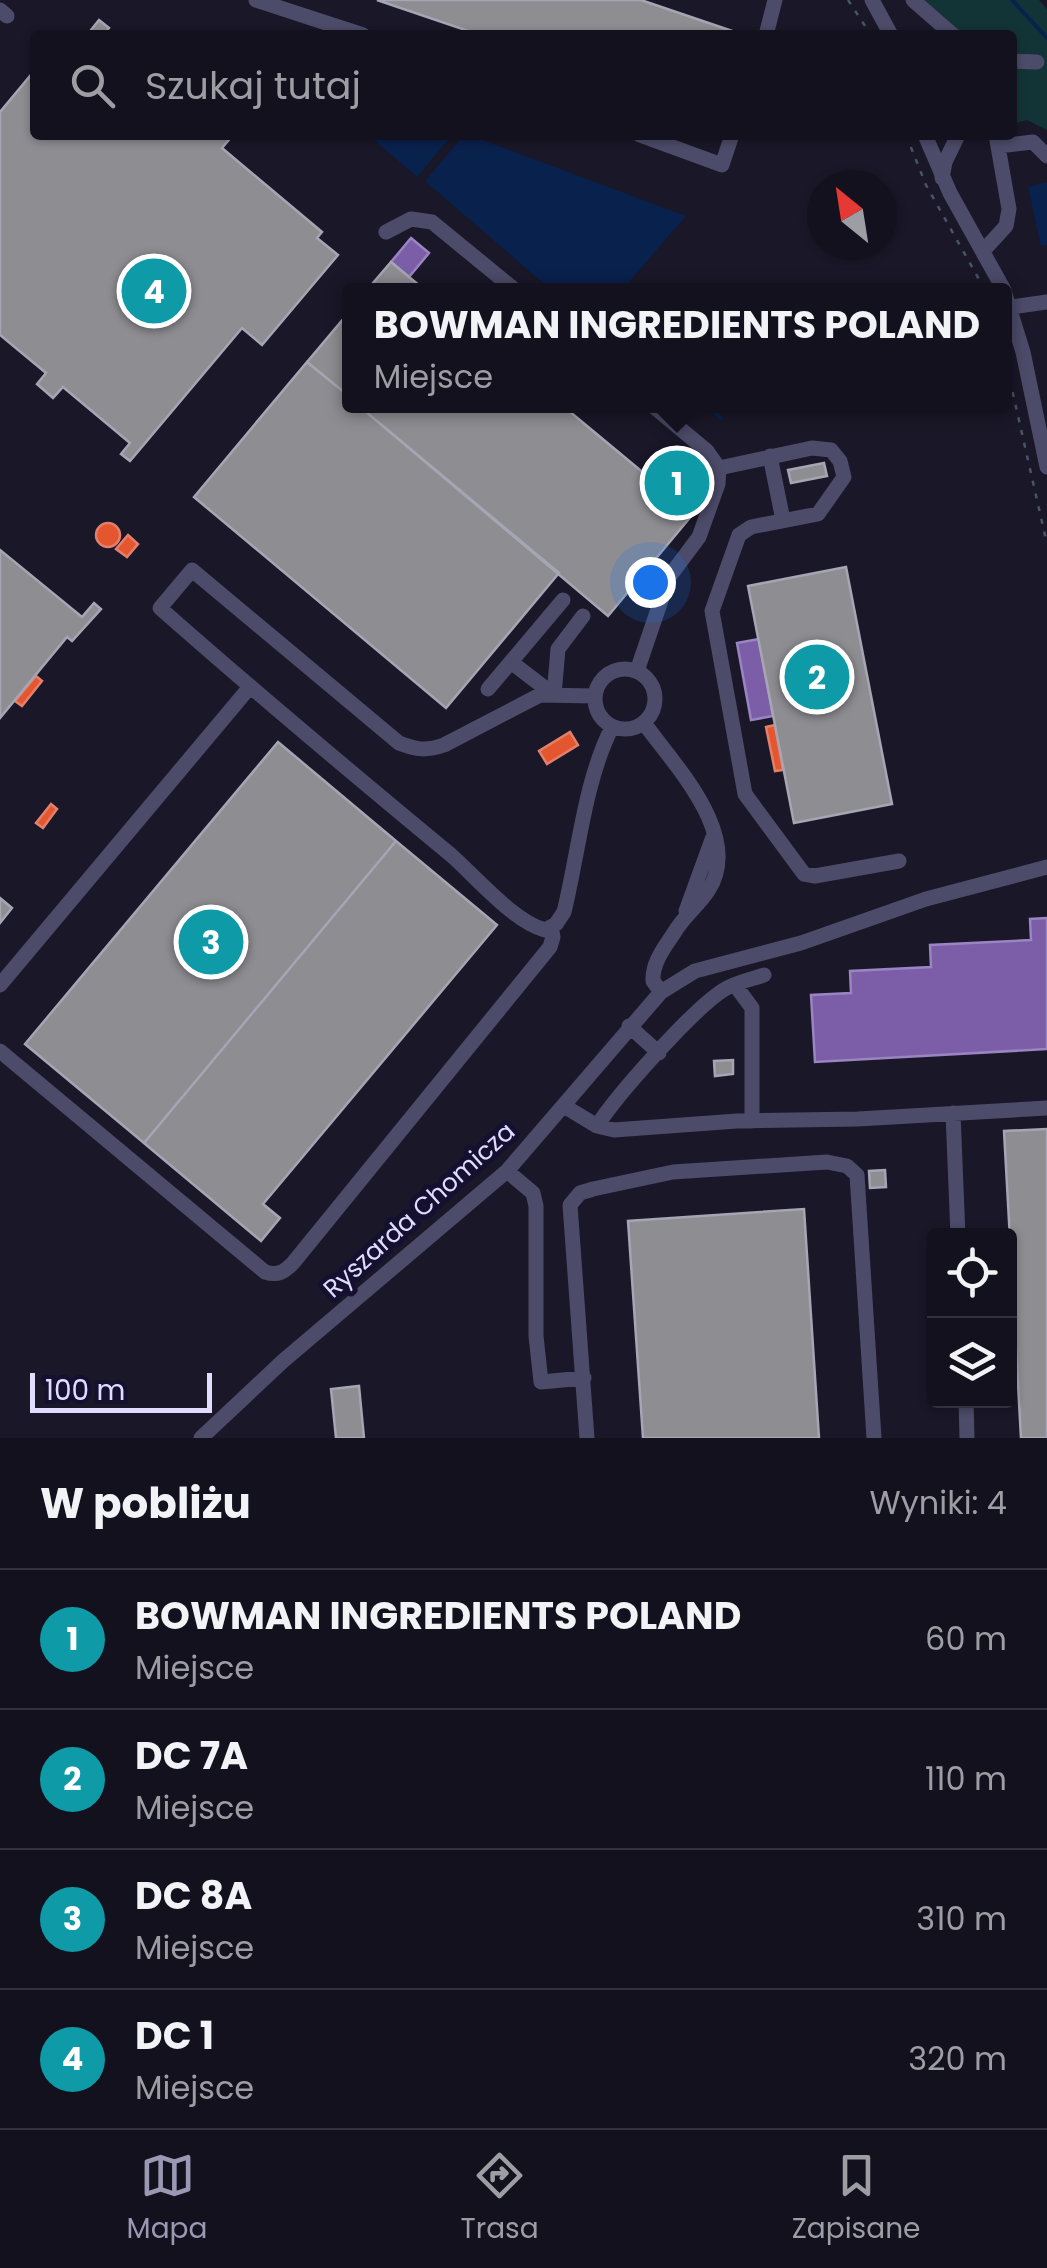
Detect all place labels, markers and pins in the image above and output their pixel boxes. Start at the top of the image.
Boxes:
pin: 4 [122,254,186,328]
pin: 1 [644,446,710,520]
pin: 2 [784,640,850,714]
pin: 3 [178,904,244,980]

